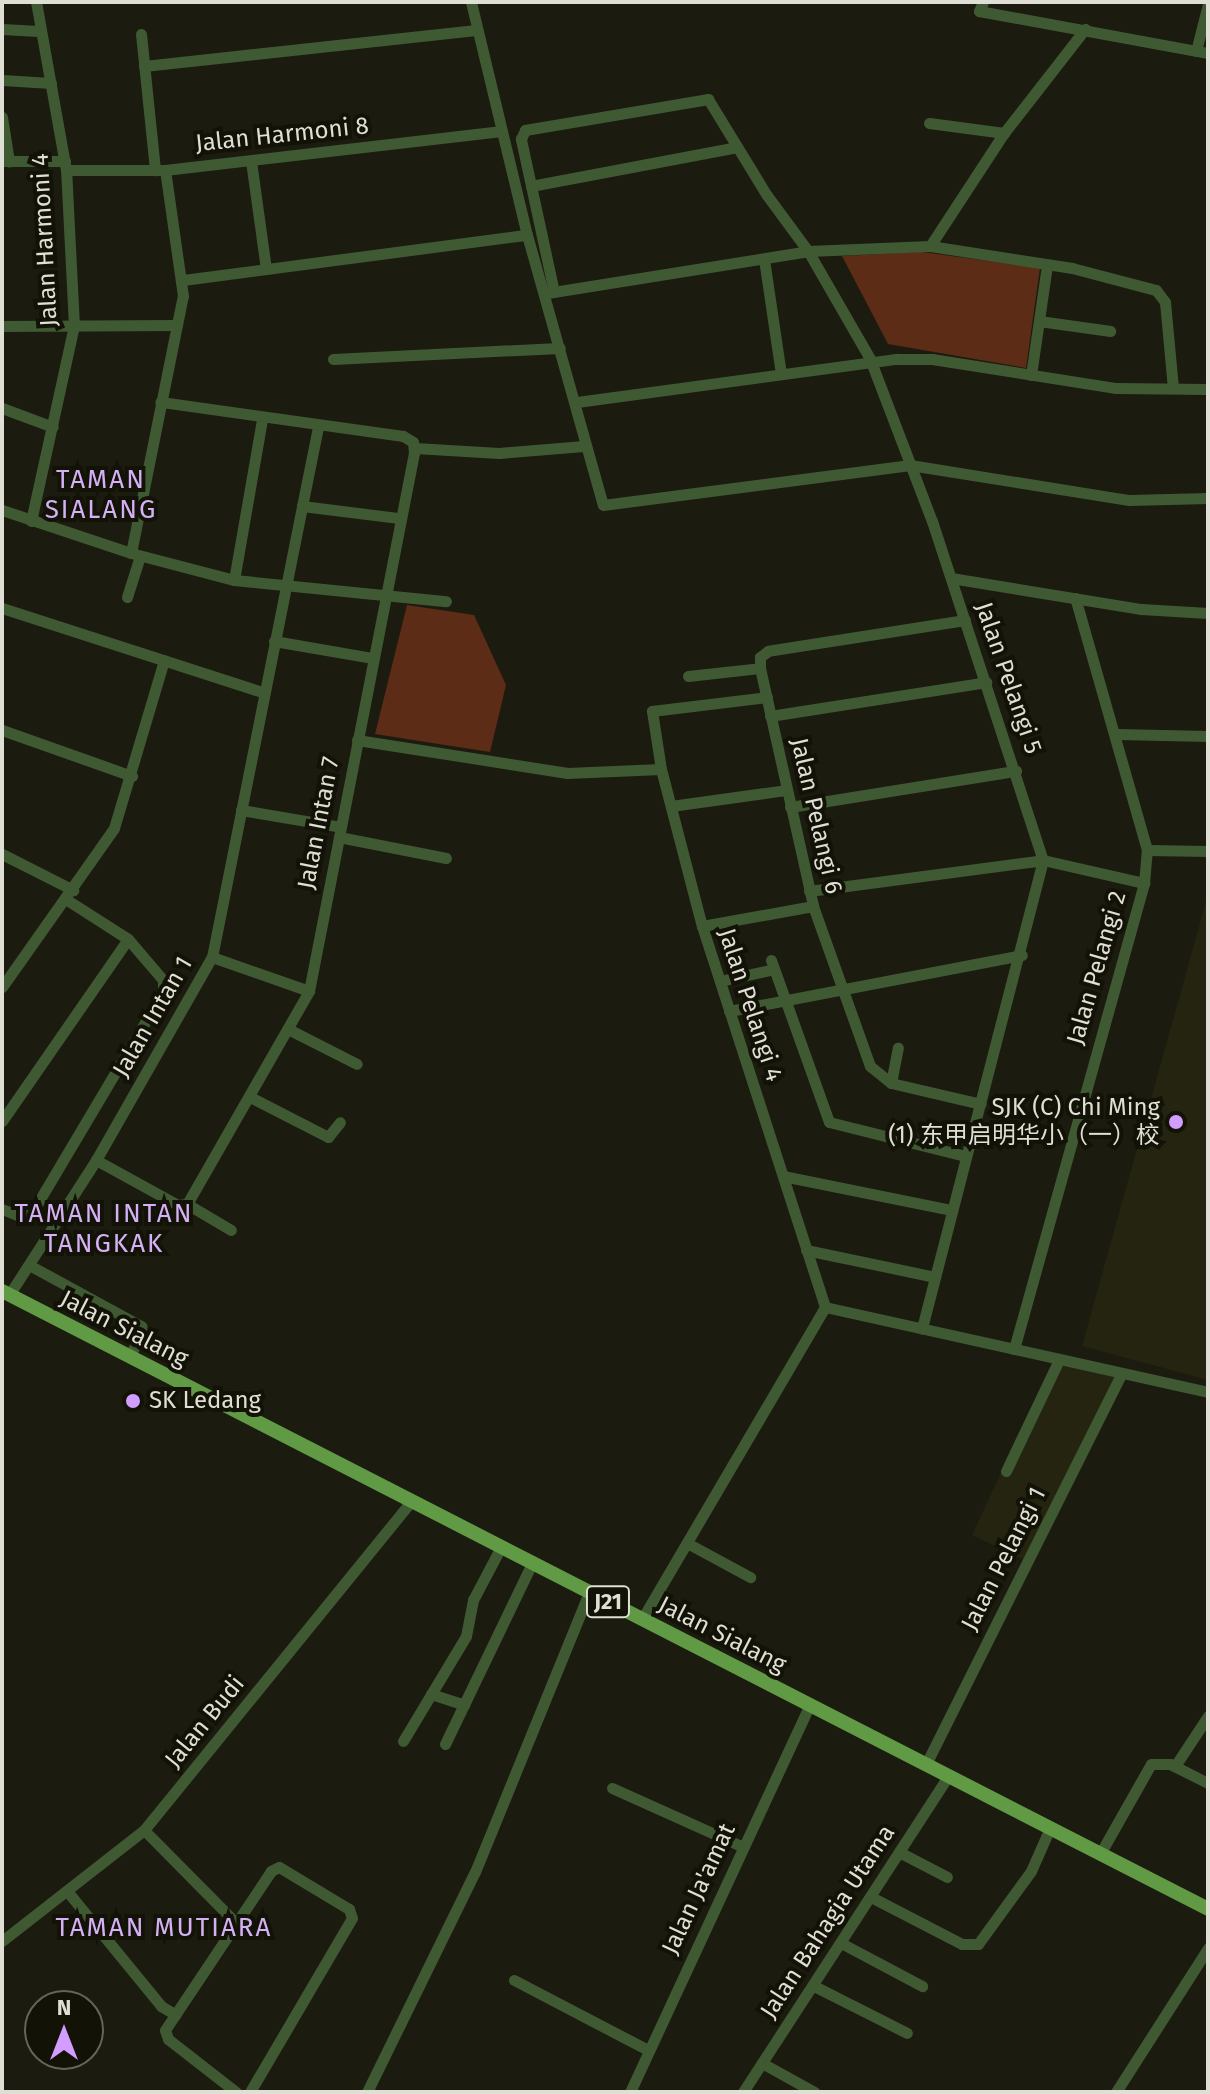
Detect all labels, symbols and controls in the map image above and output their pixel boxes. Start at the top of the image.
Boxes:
street label: Jalan Harmoni 8 [194,112,370,158]
street label: Jalan Harmoni 4 [26,153,64,327]
district label: TAMAN SIALANG [45,464,157,526]
street label: Jalan Pelangi 5 [969,598,1047,758]
street label: Jalan Pelangi 6 [784,735,848,897]
street label: Jalan Intan 7 [292,754,346,892]
street label: Jalan Pelangi 2 [1061,888,1133,1048]
street label: Jalan Pelangi 4 [712,925,788,1085]
street label: Jalan Intan 1 [107,952,199,1082]
place label: SJK (C) Chi Ming (1) 东甲启明华小（一）校 [888,1094,1160,1150]
marker: SJK (C) Chi Ming (1) 东甲启明华小（一）校 [1167,1113,1185,1131]
district label: TAMAN INTAN TANGKAK [14,1198,194,1260]
street label: Jalan Sialang [55,1284,193,1374]
place label: SK Ledang [149,1387,261,1415]
marker: SK Ledang [124,1392,142,1410]
street label: Jalan Pelangi 1 [956,1483,1052,1635]
road number: J21 [584,1584,632,1620]
street label: Jalan Sialang [653,1590,791,1680]
street label: Jalan Budi [159,1670,251,1774]
street label: Jalan Ja'amat [656,1819,742,1959]
street label: Jalan Bahagia Utama [755,1820,901,2024]
district label: TAMAN MUTIARA [56,1912,272,1944]
north arrow [24,1990,104,2070]
text: N [57,1994,71,2021]

